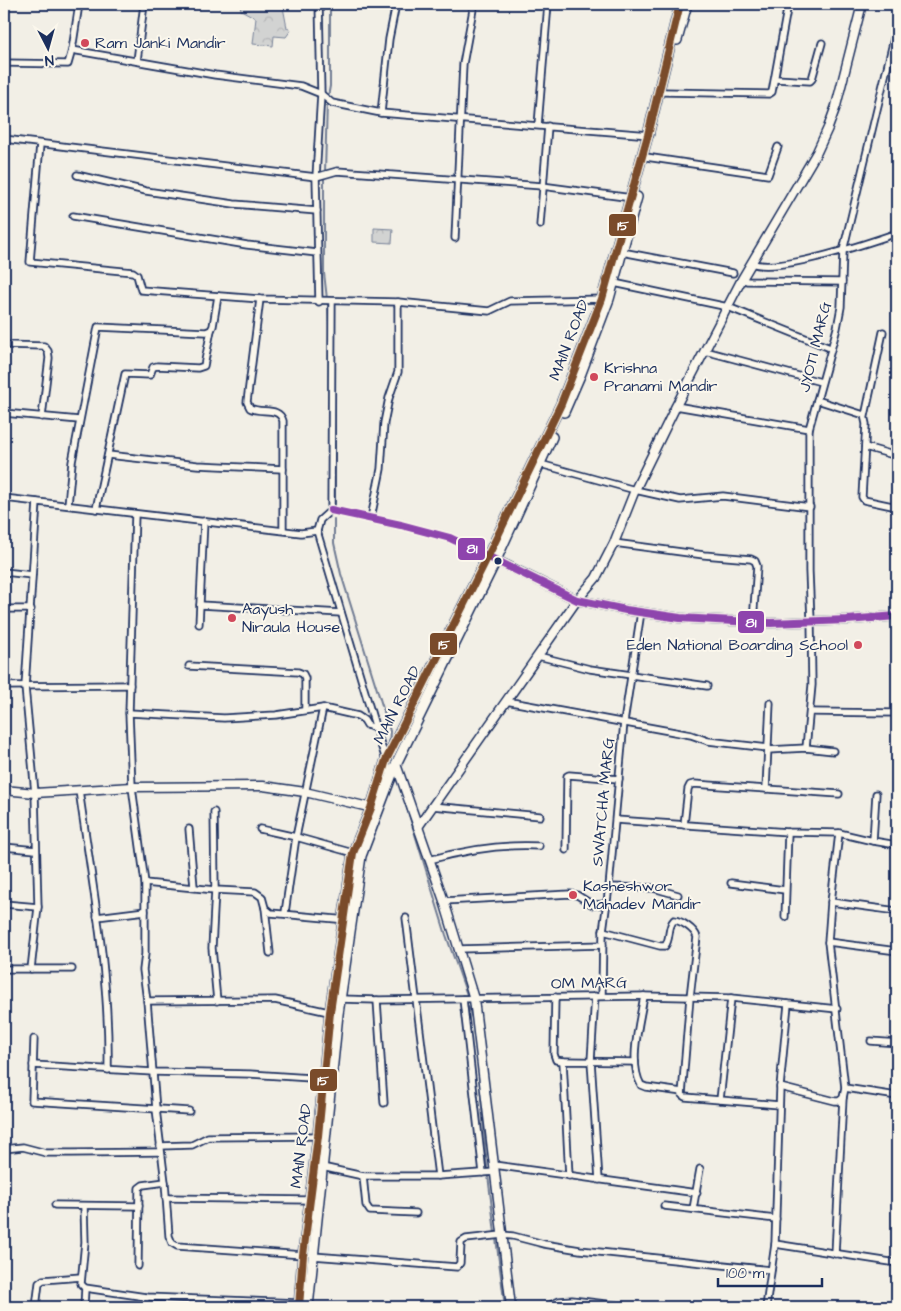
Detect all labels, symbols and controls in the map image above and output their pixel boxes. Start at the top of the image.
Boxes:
north arrow [22,22,72,72]
place label: Ram Janki Mandir [95,32,226,54]
marker: Ram Janki Mandir [79,37,91,49]
text: N [44,50,55,70]
line badge: 15 [608,213,637,237]
text: 15 [617,216,630,236]
street label: MAIN ROAD [543,296,595,384]
street label: JYOTI MARG [793,299,837,395]
place label: Krishna Pranami Mandir [604,357,718,397]
marker: Krishna Pranami Mandir [588,371,600,383]
line badge: 81 [457,537,486,561]
text: 81 [467,539,478,559]
unlabelled marker [493,556,503,566]
place label: Aayush Niraula House [242,598,340,638]
line badge: 81 [737,610,765,634]
marker: Aayush Niraula House [226,612,238,624]
text: 81 [746,613,757,633]
line badge: 15 [429,632,458,656]
place label: Eden National Boarding School [627,634,848,657]
text: 15 [438,635,451,655]
marker: Eden National Boarding School [852,639,864,651]
street label: MAIN ROAD [368,662,426,748]
street label: SWATCHA MARG [586,737,620,867]
place label: Kasheshwor Mahadev Mandir [583,875,701,915]
marker: Kasheshwor Mahadev Mandir [567,889,579,901]
street label: OM MARG [551,971,627,995]
line badge: 15 [309,1068,338,1092]
text: 15 [317,1071,330,1091]
street label: MAIN ROAD [285,1102,317,1190]
scale bar [718,1256,822,1288]
text: 100 m [726,1263,765,1284]

